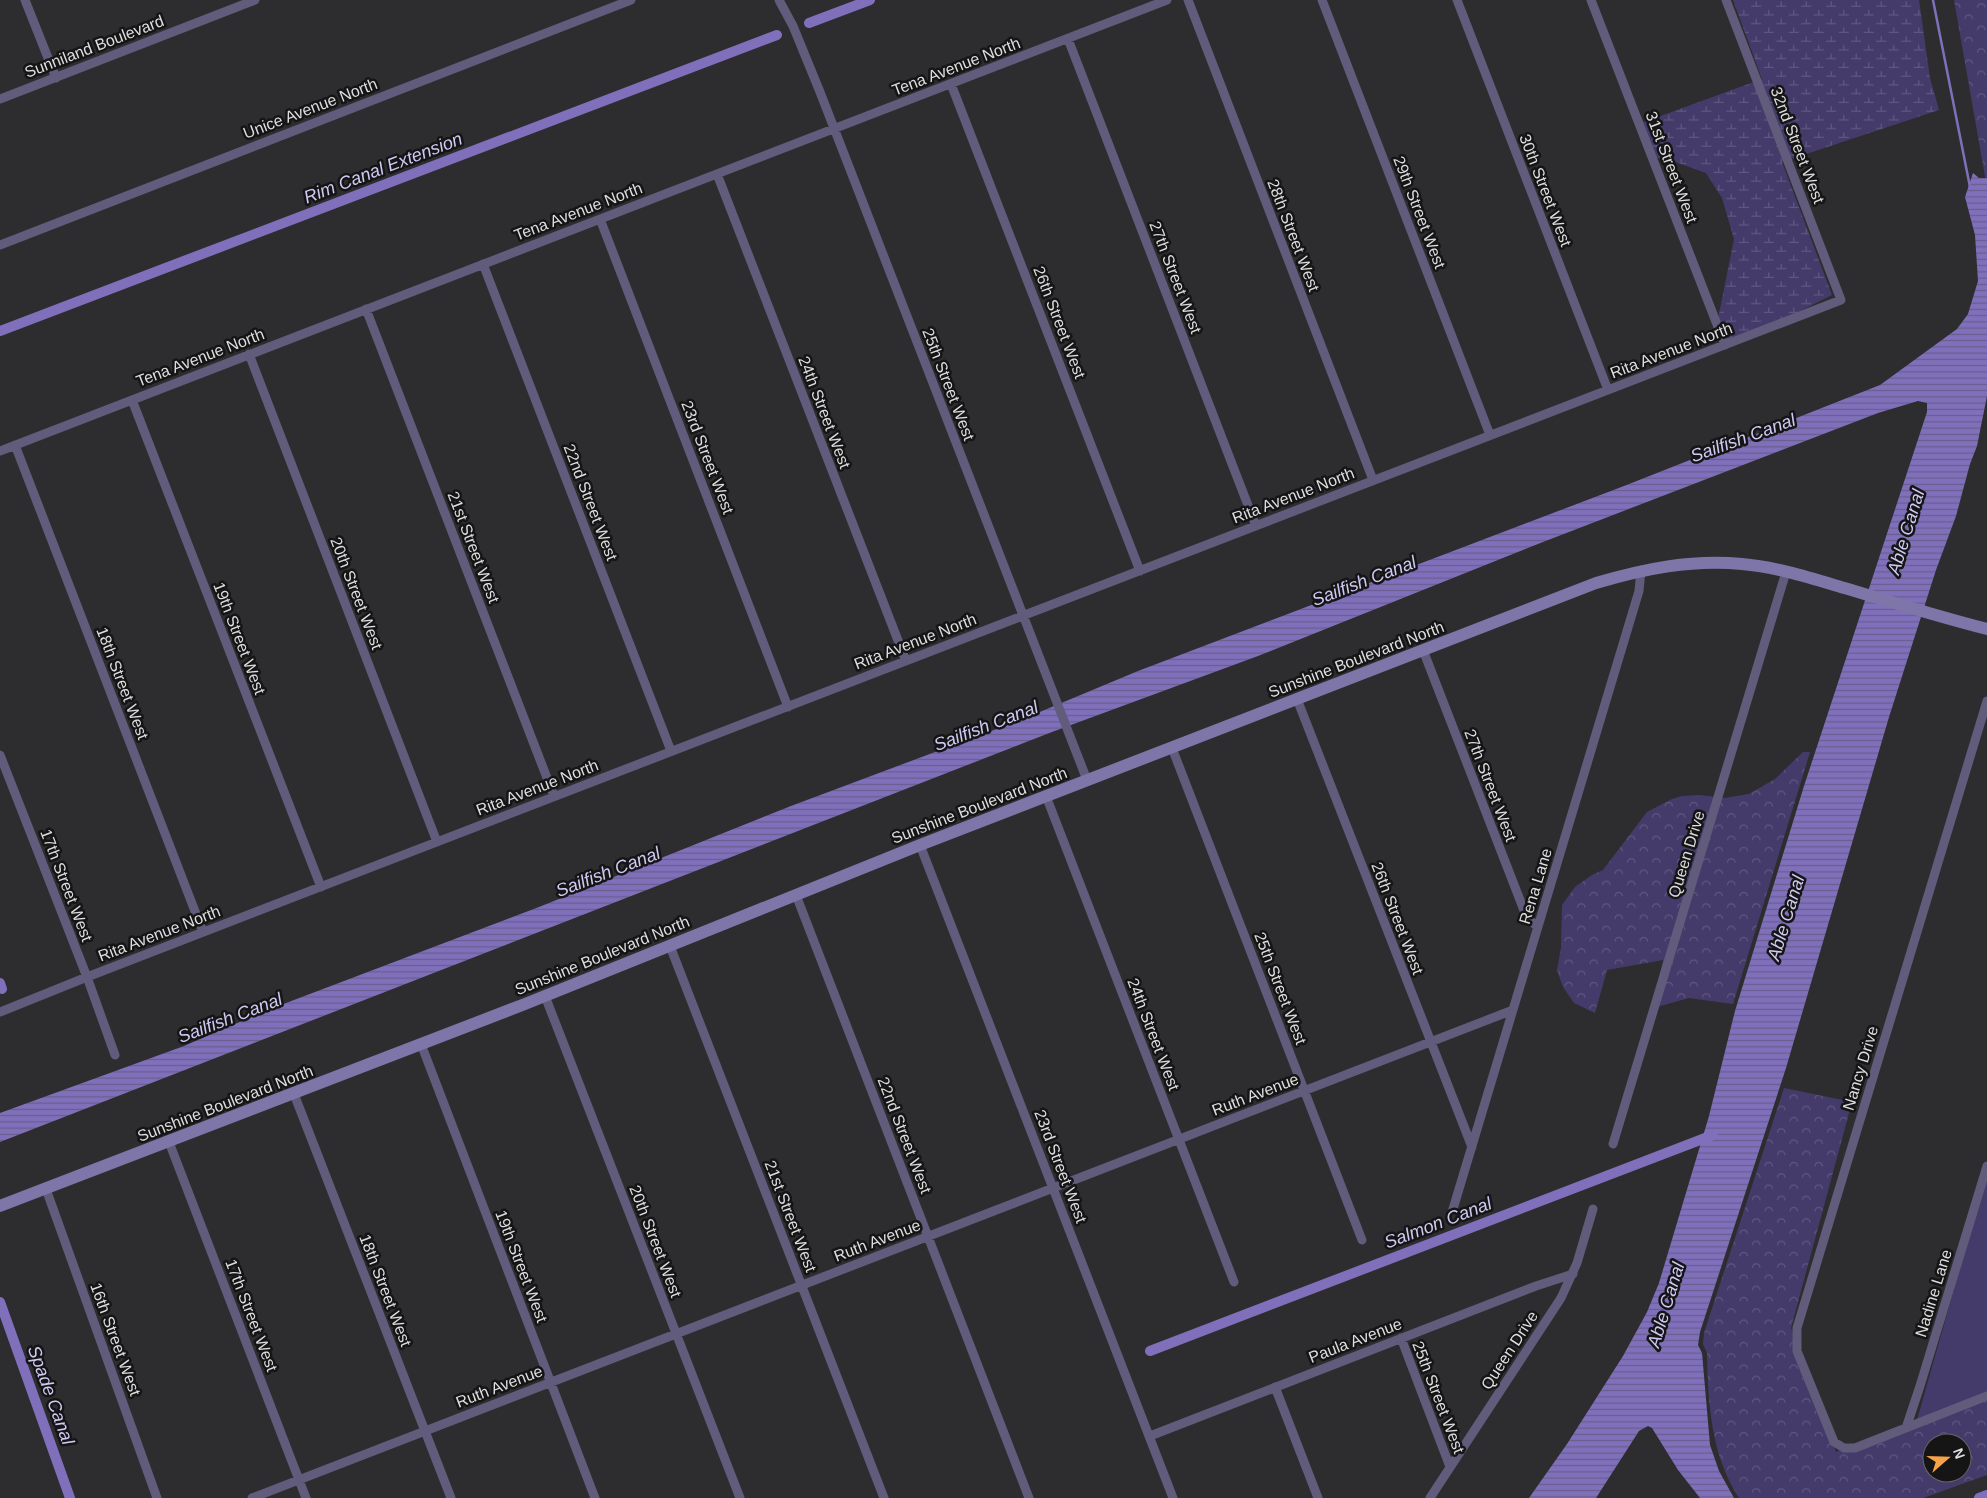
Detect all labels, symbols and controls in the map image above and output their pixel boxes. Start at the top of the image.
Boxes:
street label: Sunniland Boulevard [22,12,166,81]
street label: Tena Avenue North [890,34,1023,99]
street label: Unice Avenue North [241,75,380,142]
street label: 32nd Street West [1767,85,1828,206]
street label: 31st Street West [1642,109,1701,226]
water label: Rim Canal Extension [301,129,465,207]
street label: 30th Street West [1516,132,1575,249]
street label: 29th Street West [1390,154,1449,271]
street label: 28th Street West [1264,177,1323,294]
street label: Tena Avenue North [512,179,645,244]
street label: 27th Street West [1146,219,1205,336]
street label: 26th Street West [1030,264,1089,381]
street label: Rita Avenue North [1608,319,1735,382]
street label: Tena Avenue North [134,325,267,390]
street label: 25th Street West [919,326,978,443]
street label: 24th Street West [795,354,854,471]
street label: 23rd Street West [678,398,737,517]
water label: Sailfish Canal [1688,409,1799,466]
street label: 22nd Street West [560,442,621,563]
street label: Rita Avenue North [1230,464,1357,527]
water label: Able Canal [1883,486,1929,578]
street label: 21st Street West [444,489,503,606]
street label: 20th Street West [327,535,386,652]
water label: Sailfish Canal [1309,552,1420,610]
street label: 19th Street West [210,580,269,697]
street label: Rita Avenue North [852,610,979,673]
street label: Sunshine Boulevard North [1266,618,1446,701]
street label: 18th Street West [93,625,152,742]
water label: Sailfish Canal [931,697,1042,755]
street label: 27th Street West [1461,727,1520,844]
street label: Rita Avenue North [474,756,601,819]
street label: Sunshine Boulevard North [889,764,1069,847]
street label: Queen Drive [1665,809,1708,900]
street label: 17th Street West [37,827,96,944]
water label: Sailfish Canal [553,843,664,901]
street label: Rena Lane [1516,846,1555,926]
street label: 26th Street West [1368,860,1427,977]
water label: Able Canal [1763,872,1809,964]
street label: Rita Avenue North [96,902,223,965]
street label: Sunshine Boulevard North [512,913,692,998]
street label: 25th Street West [1251,930,1310,1047]
street label: 24th Street West [1124,976,1183,1093]
water label: Sailfish Canal [175,989,286,1047]
street label: Nancy Drive [1840,1024,1881,1112]
street label: Sunshine Boulevard North [135,1062,315,1145]
street label: Ruth Avenue [1209,1070,1301,1119]
street label: 22nd Street West [874,1075,935,1196]
street label: 23rd Street West [1031,1107,1090,1226]
street label: 21st Street West [761,1158,820,1275]
street label: 20th Street West [626,1183,685,1300]
water label: Salmon Canal [1382,1193,1495,1253]
street label: 19th Street West [492,1208,551,1325]
street label: Ruth Avenue [831,1216,923,1265]
street label: 18th Street West [356,1232,415,1349]
street label: Nadine Lane [1912,1247,1955,1339]
street label: 17th Street West [222,1257,281,1374]
water label: Able Canal [1643,1259,1689,1351]
street label: 16th Street West [87,1280,144,1398]
street label: Queen Drive [1478,1308,1541,1393]
street label: Paula Avenue [1306,1315,1404,1366]
street label: 25th Street West [1409,1339,1468,1456]
water label: Spade Canal [24,1343,79,1448]
street label: Ruth Avenue [453,1362,545,1411]
north arrow [1922,1433,1972,1483]
text: N [1950,1446,1968,1461]

